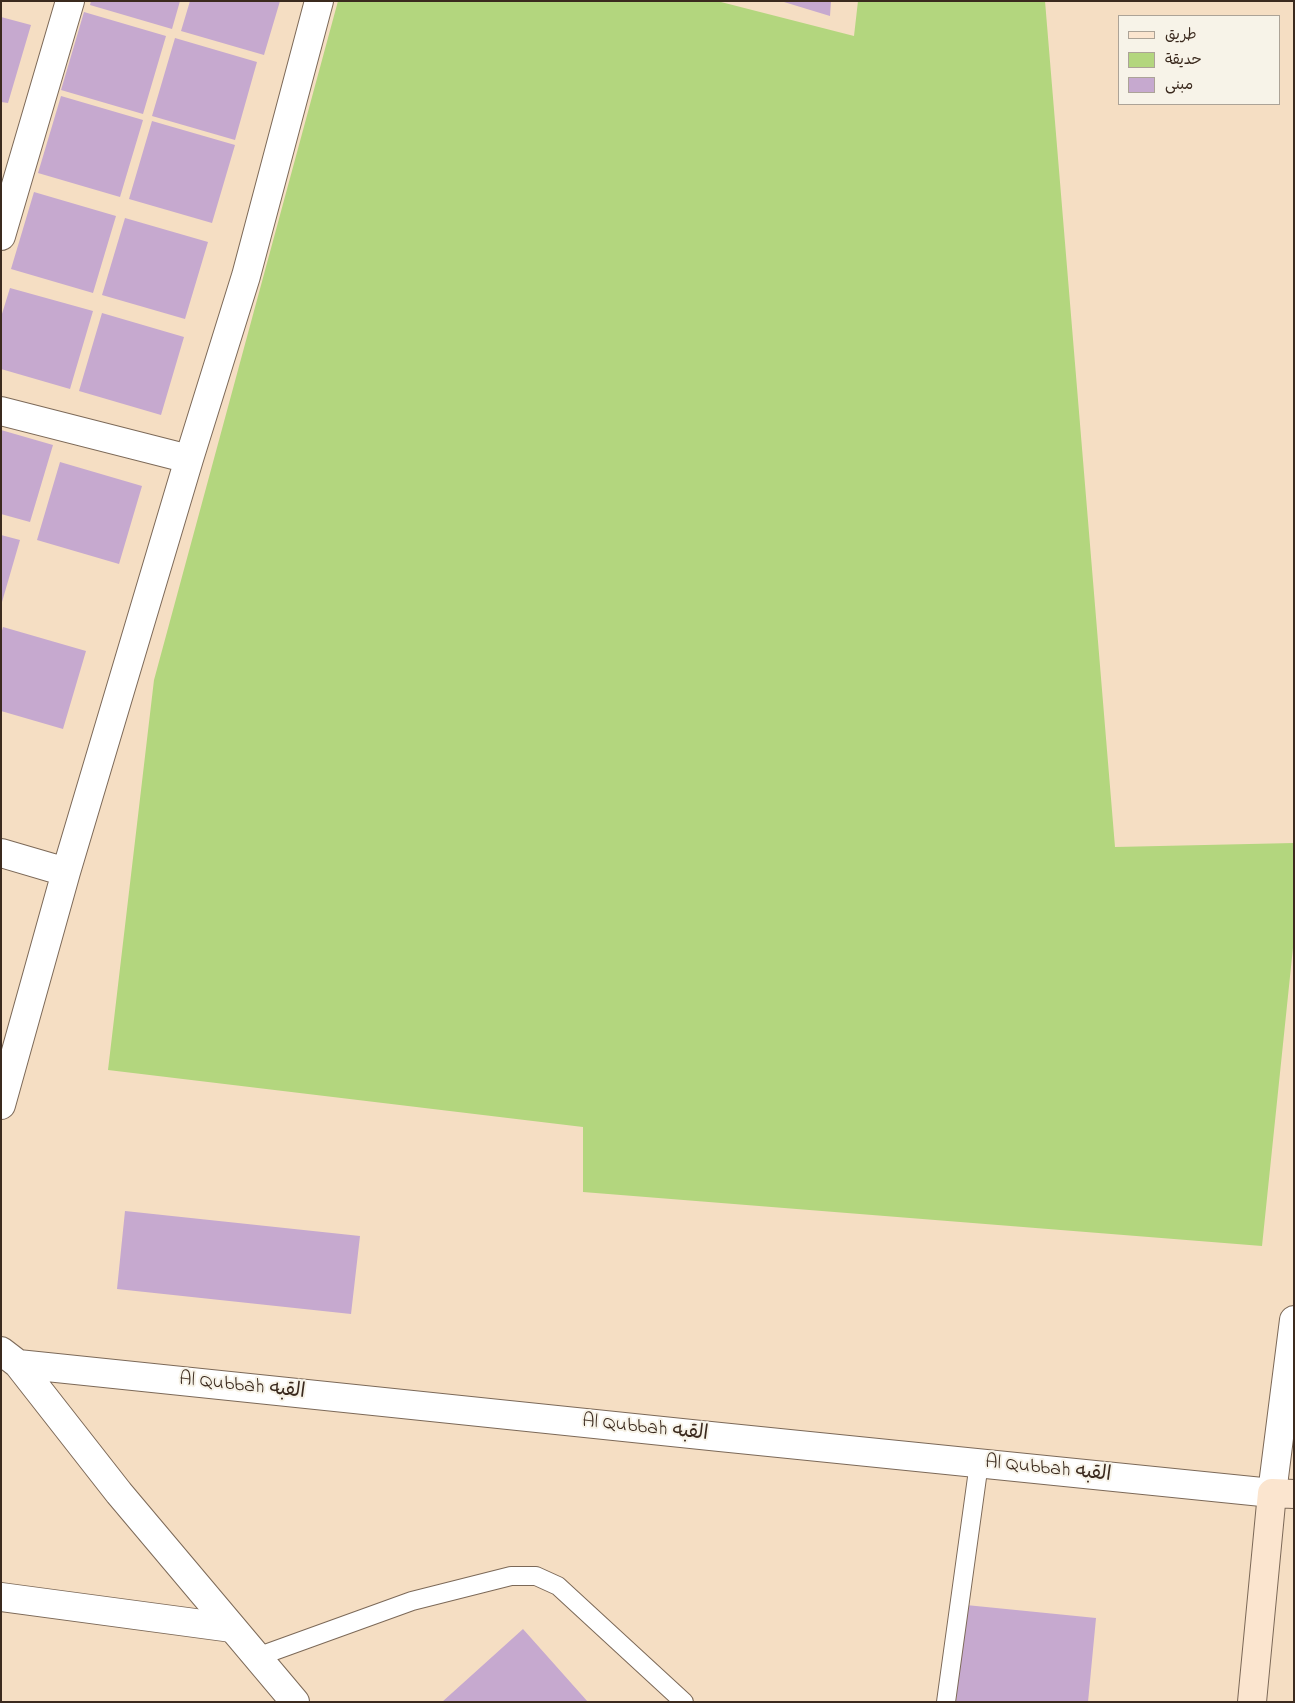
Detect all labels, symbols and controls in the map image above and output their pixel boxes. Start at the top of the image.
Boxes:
legend [1118,15,1280,105]
text: طريق [1165,24,1197,46]
text: حديقة [1165,49,1202,71]
text: مبنى [1165,74,1193,96]
street label: Al Qubbah القبه [178,1368,306,1406]
street label: Al Qubbah القبه [581,1410,709,1448]
street label: Al Qubbah القبه [984,1451,1112,1489]

